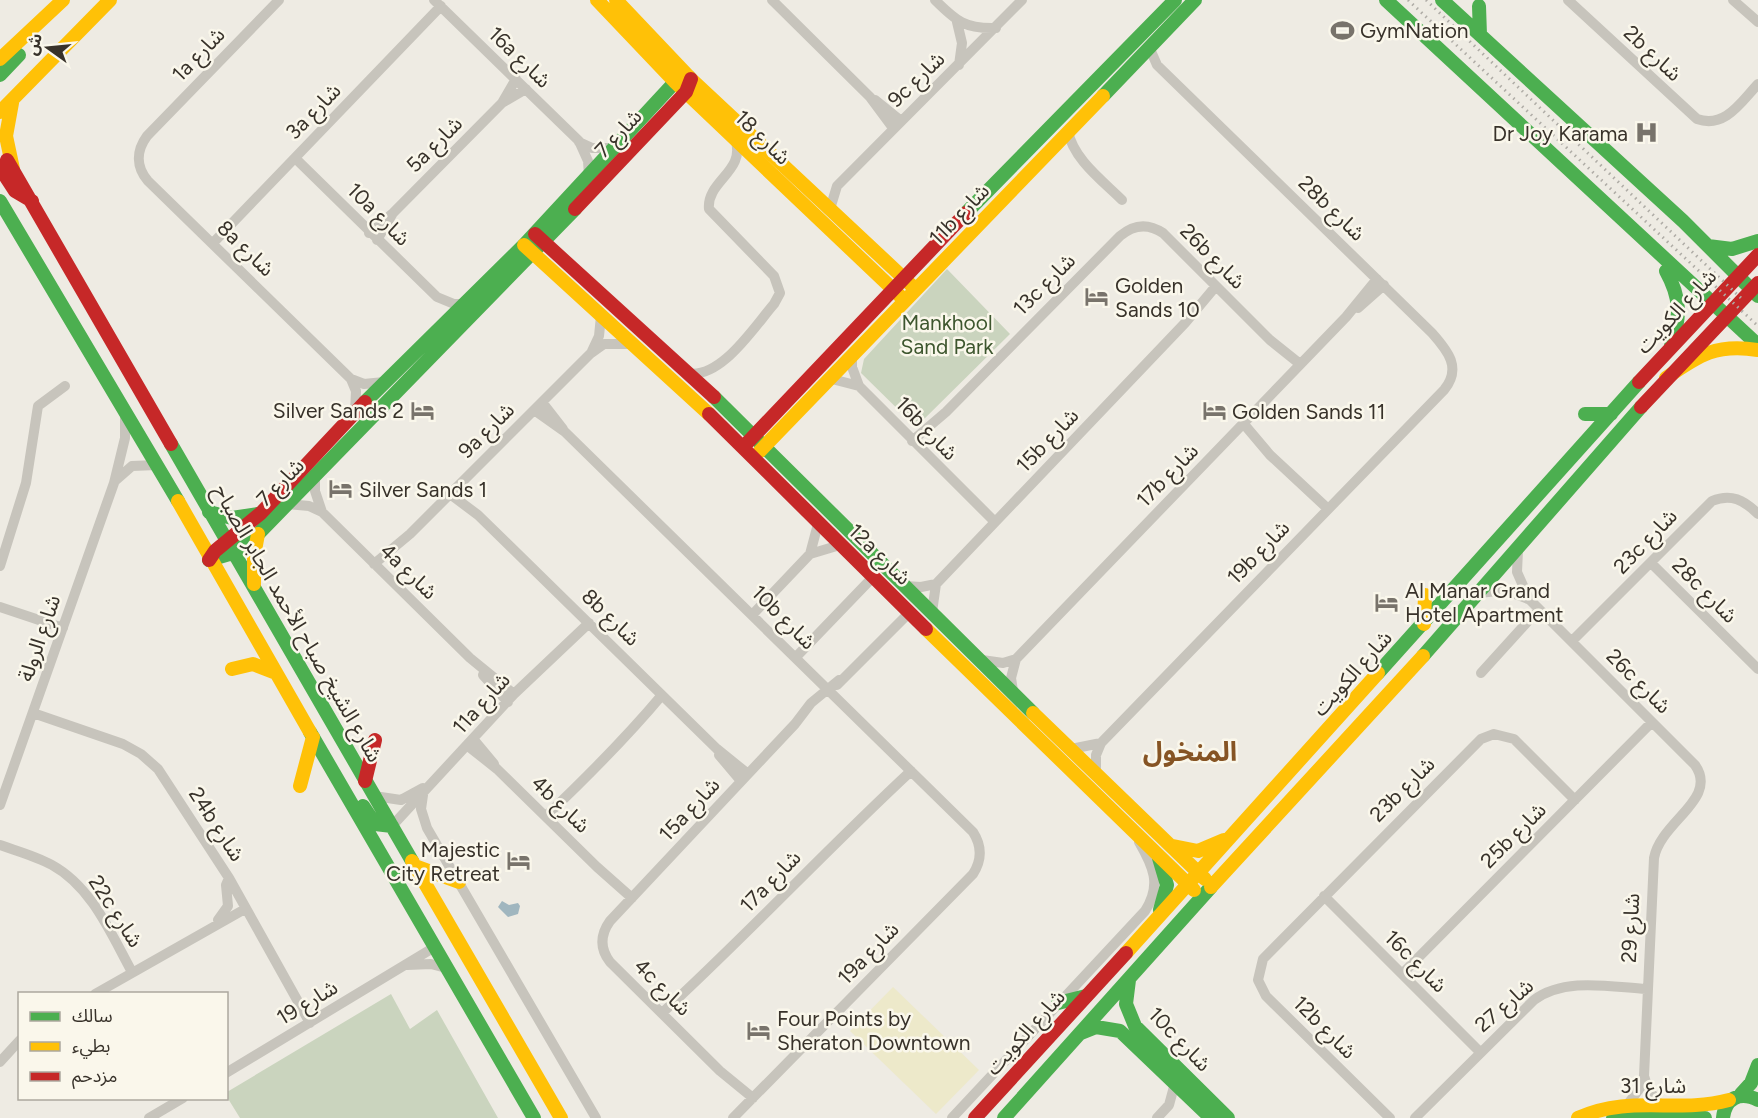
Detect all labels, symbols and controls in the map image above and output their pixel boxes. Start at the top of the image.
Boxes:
sports icon: GymNation [1329,17,1355,43]
north arrow [18,18,78,78]
place label: GymNation [1360,18,1469,43]
street label: 2b شارع [1617,20,1687,88]
street label: 16a شارع [481,21,557,95]
street label: 1a شارع [166,22,232,88]
text: ش [22,31,46,57]
street label: 9c شارع [882,46,952,114]
street label: 3a شارع [280,78,348,146]
street label: شارع 7 [589,103,649,165]
street label: شارع 18 [728,104,796,172]
street label: 5a شارع [401,111,469,179]
hospital icon: Dr Joy Karama [1633,120,1659,146]
place label: Dr Joy Karama [1493,121,1628,146]
street label: 28b شارع [1291,170,1371,248]
street label: 10a شارع [340,177,416,253]
street label: 11b شارع [924,178,996,252]
street label: 8a شارع [210,215,280,283]
street label: 26b شارع [1173,218,1251,296]
street label: 13c شارع [1008,248,1082,322]
street label: شارع الكويت [1631,264,1724,360]
place label: Golden Sands 10 [1115,273,1200,322]
hotel icon: Golden Sands 10 [1084,284,1110,310]
park label: Mankhool Sand Park [901,310,994,359]
street label: 16b شارع [888,391,963,467]
hotel icon: Silver Sands 2 [409,397,435,423]
street label: 9a شارع [453,397,521,465]
place label: Silver Sands 2 [273,398,404,423]
hotel icon: Golden Sands 11 [1201,398,1227,424]
place label: Golden Sands 11 [1232,399,1385,424]
street label: 15b شارع [1011,403,1086,479]
street label: 17b شارع [1131,438,1205,514]
street label: شارع 7 [251,453,311,513]
hotel icon: Silver Sands 1 [328,476,354,502]
place label: Silver Sands 1 [359,477,487,502]
street label: شارع الشيخ صباح الأحمد الجابر الصباح [206,480,388,768]
street label: 23c شارع [1608,503,1684,581]
street label: 19b شارع [1222,515,1297,591]
street label: 12a شارع [841,518,916,592]
street label: 4a شارع [373,538,443,606]
street label: 28c شارع [1665,552,1743,630]
place label: Al Manar Grand Hotel Apartment [1405,578,1564,627]
street label: 10b شارع [745,580,821,656]
street label: 8b شارع [575,583,645,653]
hotel icon: Al Manar Grand Hotel Apartment [1374,589,1400,615]
street label: شارع الرولة [13,591,68,686]
street label: شارع الكويت [1307,625,1399,723]
street label: 26c شارع [1599,643,1677,721]
street label: 11a شارع [447,667,517,741]
district label: المنخول [1143,735,1237,768]
street label: 23b شارع [1364,751,1442,829]
street label: 4b شارع [525,770,595,840]
street label: 15a شارع [653,772,727,848]
street label: 24b شارع [181,782,250,867]
street label: 25b شارع [1475,797,1553,875]
place label: Majestic City Retreat [386,837,500,886]
street label: 17a شارع [734,845,808,919]
hotel icon: Majestic City Retreat [505,848,531,874]
street label: 22c شارع [81,870,149,953]
street label: شارع 29 [1616,893,1647,964]
street label: 19a شارع [832,916,906,992]
street label: 16c شارع [1377,925,1452,1000]
street label: 4c شارع [627,953,697,1023]
street label: شارع 27 [1470,973,1540,1039]
street label: شارع 19 [272,974,344,1032]
street label: شارع الكويت [980,984,1072,1082]
street label: 12b شارع [1286,990,1362,1066]
legend [18,992,228,1100]
street label: 10c شارع [1141,1002,1217,1078]
text: سالك [72,1005,113,1027]
place label: Four Points by Sheraton Downtown [777,1006,970,1055]
hotel icon: Four Points by Sheraton Downtown [746,1017,772,1043]
text: بطيء [72,1035,110,1059]
text: مزدحم [72,1065,117,1089]
street label: شارع 31 [1620,1073,1686,1101]

